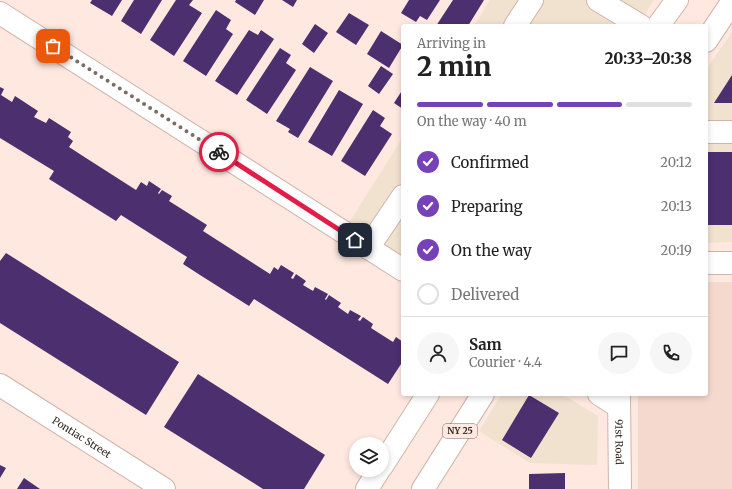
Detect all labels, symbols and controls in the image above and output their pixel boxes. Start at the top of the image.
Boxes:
pin [36,29,70,63]
icon: bag [42,35,64,57]
text: Arriving in [417,35,486,52]
text: 20:33–20:38 [605,49,692,68]
text: 2 min [417,50,491,83]
text: On the way · 40 m [417,113,527,130]
courier [199,132,239,172]
icon: bike [208,141,230,163]
icon: check [417,151,439,173]
text: Confirmed [451,153,529,172]
text: 20:12 [660,154,692,171]
icon: check [417,195,439,217]
text: Preparing [451,197,523,216]
text: 20:13 [661,198,692,215]
pin [338,223,372,257]
icon: home [344,229,366,251]
icon: check [417,239,439,261]
text: On the way [451,241,532,260]
text: 20:19 [661,242,692,259]
text: Delivered [451,285,519,304]
button: person [417,332,459,374]
button: chat [598,332,640,374]
button: phone [650,332,692,374]
text: Sam [469,335,502,354]
text: Courier · 4.4 [469,354,542,371]
street label: Pontiac Street [50,414,114,461]
street label: 91st Road [612,419,626,465]
road number: NY 25 [443,424,477,438]
map controls [349,437,389,477]
button: layers [349,437,389,477]

